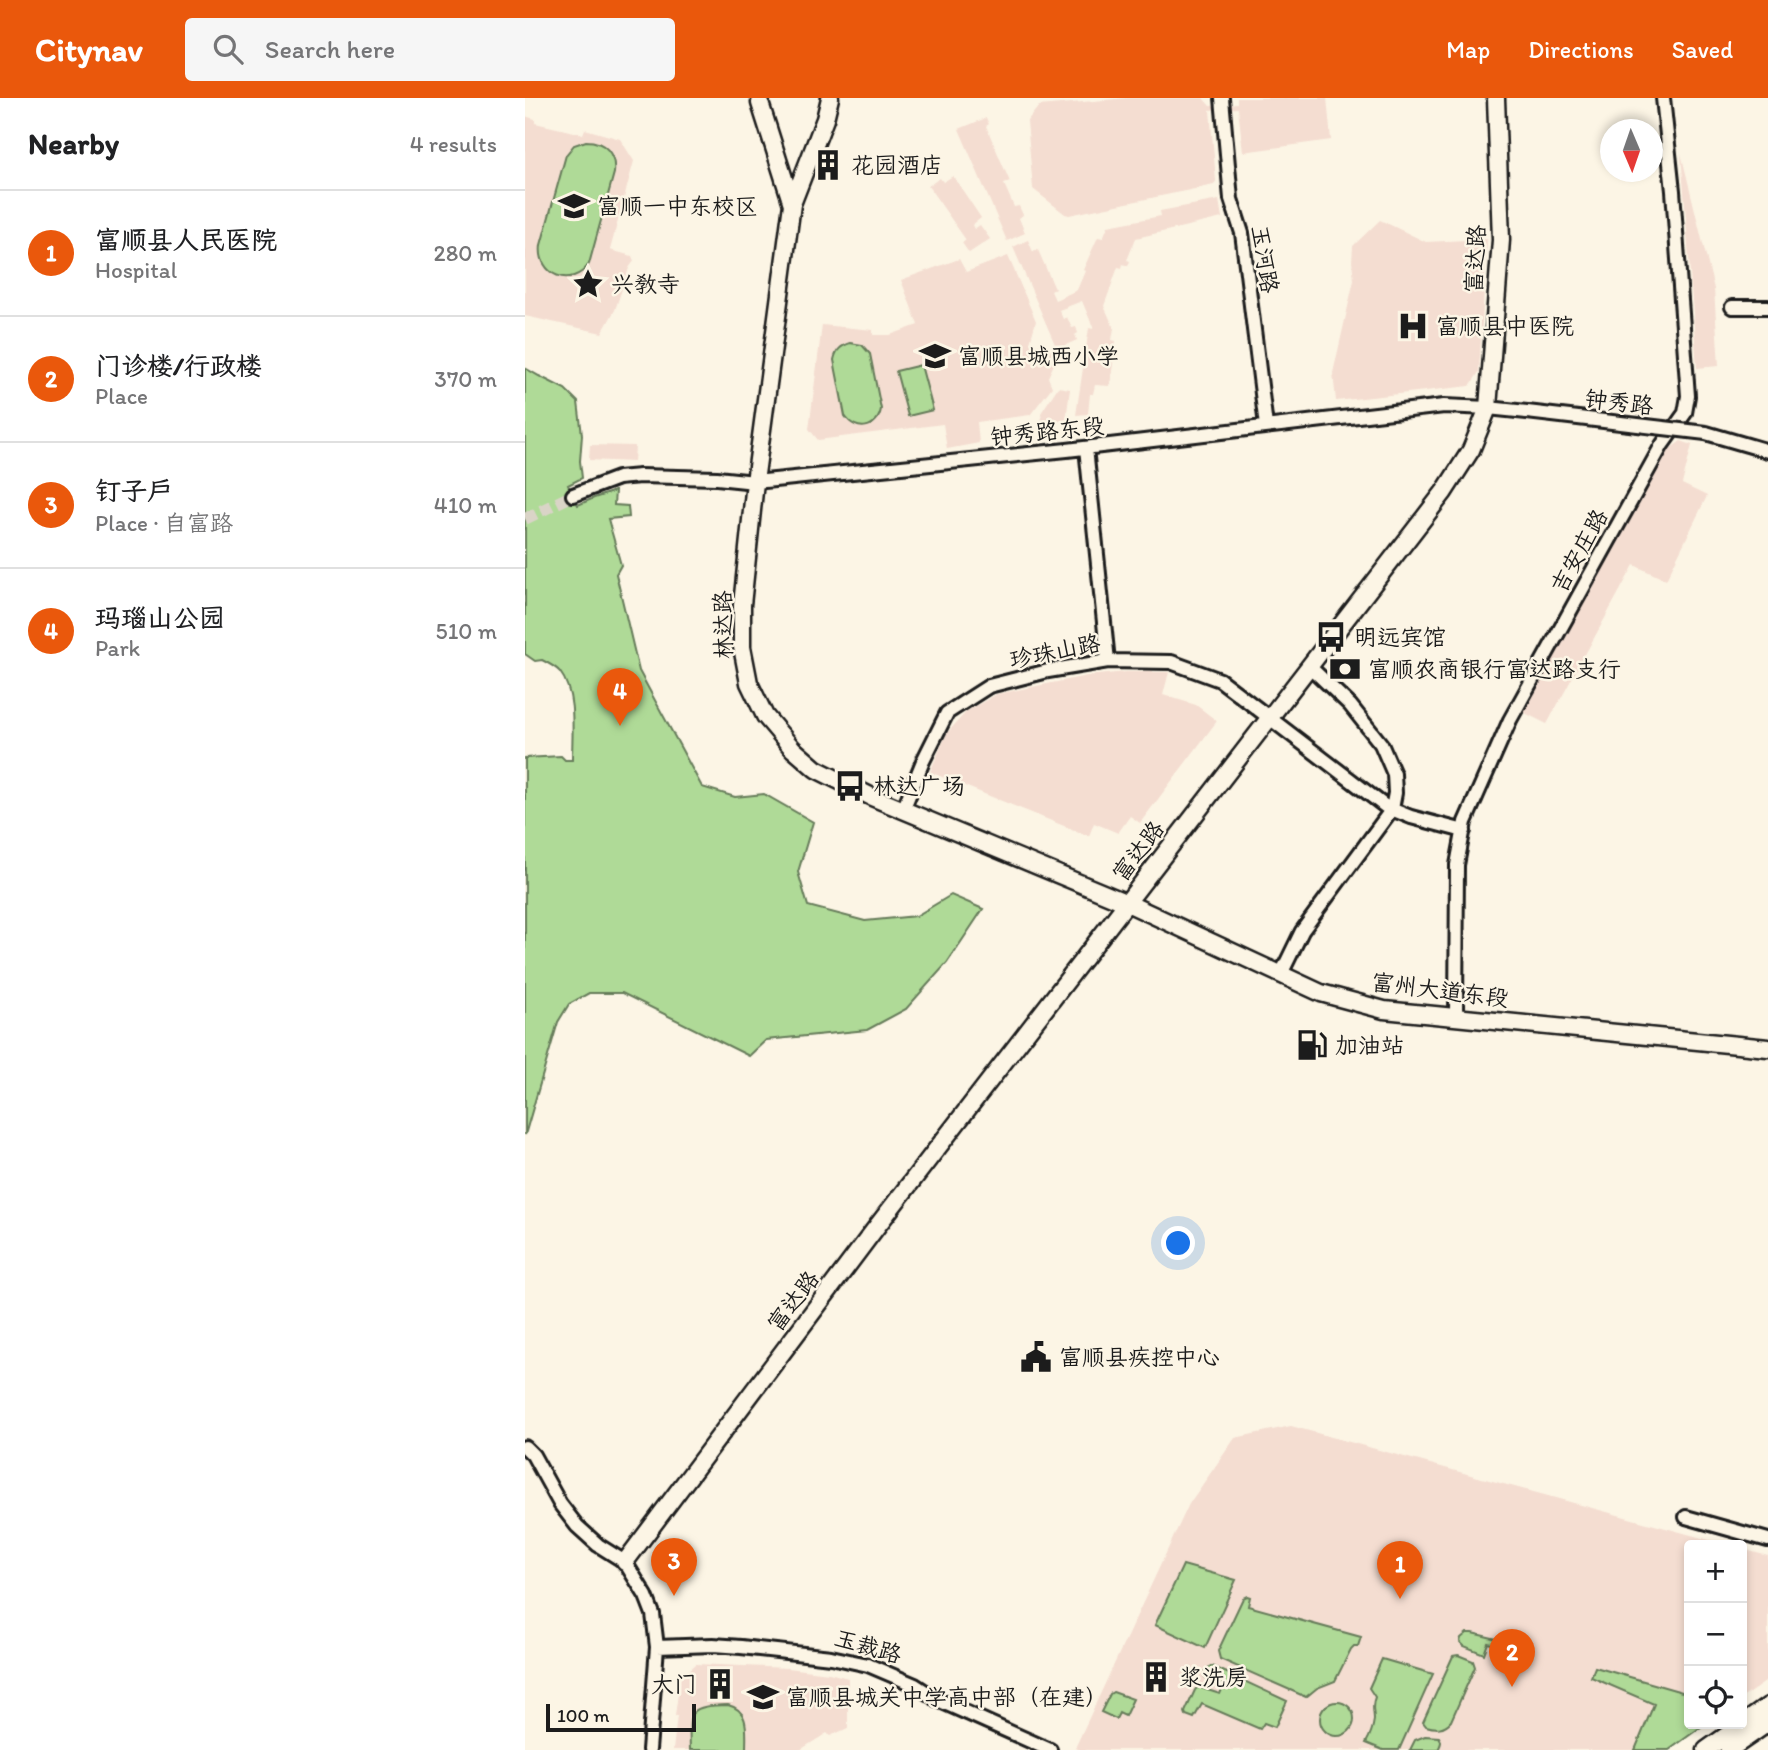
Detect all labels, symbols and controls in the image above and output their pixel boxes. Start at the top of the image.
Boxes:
search box [185,18,675,81]
text: Citynav [35,30,143,69]
icon: search [209,30,247,68]
text: Search here [265,33,395,65]
text: Map [1446,35,1490,64]
text: Directions [1528,35,1634,64]
text: Saved [1672,35,1733,64]
north arrow [1600,119,1663,182]
text: Nearby [28,125,119,162]
text: 4 results [410,130,497,158]
building icon: 花园酒店 [811,148,845,182]
place label: 花园酒店 [851,151,943,179]
school or university icon: 富顺一中东校区 [557,189,591,223]
place label: 富顺一中东校区 [597,192,758,220]
street label: 玉河路 [1246,223,1284,295]
text: 富顺县人民医院 [95,224,277,256]
street label: 富达路 [1459,224,1491,294]
text: 1 [46,239,56,267]
text: 280 m [434,239,497,267]
text: Hospital [95,256,177,284]
place icon: 兴教寺 [571,267,605,301]
place label: 兴教寺 [611,270,680,298]
hospital icon: 富顺县中医院 [1396,309,1430,343]
place label: 富顺县中医院 [1436,312,1574,340]
school or university icon: 富顺县城西小学 [918,339,952,373]
place label: 富顺县城西小学 [958,342,1119,370]
text: 门诊楼/行政楼 [95,350,262,382]
text: 2 [45,365,57,393]
text: 370 m [434,365,497,393]
text: Place [95,382,148,410]
street label: 钟秀路 [1583,384,1655,420]
street label: 钟秀路东段 [988,411,1106,451]
text: 钉子户 [95,475,173,507]
text: 3 [45,491,57,519]
text: 410 m [434,491,497,519]
street label: 吉安庄路 [1544,504,1614,598]
text: Place · 自富路 [95,509,233,537]
street label: 林达路 [708,590,738,660]
text: 玛瑙山公园 [95,602,225,634]
text: 4 [44,617,58,645]
text: 510 m [436,617,497,645]
bus stop icon: 明远宾馆 [1314,620,1348,654]
place label: 明远宾馆 [1354,623,1446,651]
street label: 珍珠山路 [1007,628,1103,674]
text: Park [95,634,140,662]
bank icon: 富顺农商银行富达路支行 [1328,652,1362,686]
place label: 富顺农商银行富达路支行 [1368,655,1621,683]
pin: 4 [597,668,643,726]
bus stop icon: 林达广场 [833,769,867,803]
place label: 林达广场 [873,772,965,800]
street label: 富达路 [1106,815,1170,887]
street label: 富州大道东段 [1370,968,1510,1012]
fuel station icon: 加油站 [1295,1028,1329,1062]
place label: 加油站 [1335,1031,1404,1059]
your location [1161,1226,1195,1260]
street label: 富达路 [761,1265,825,1337]
public building icon: 富顺县疾控中心 [1019,1340,1053,1374]
place label: 富顺县疾控中心 [1059,1343,1220,1371]
pin: 3 [651,1538,697,1596]
map controls [1684,1540,1747,1729]
button: + [1684,1540,1747,1603]
pin: 1 [1377,1541,1423,1599]
button: − [1684,1603,1747,1666]
street label: 玉裁路 [831,1623,905,1669]
pin: 2 [1489,1629,1535,1687]
building icon: 浆洗房 [1139,1660,1173,1694]
place label: 浆洗房 [1179,1663,1248,1691]
button: locate [1684,1666,1747,1729]
building icon: 大门 [703,1667,737,1701]
place label: 大门 [651,1670,697,1698]
school or university icon: 富顺县城关中学高中部（在建） [746,1680,780,1714]
place label: 富顺县城关中学高中部（在建） [786,1683,1108,1711]
scale bar [546,1701,697,1733]
text: 100 m [557,1704,609,1727]

